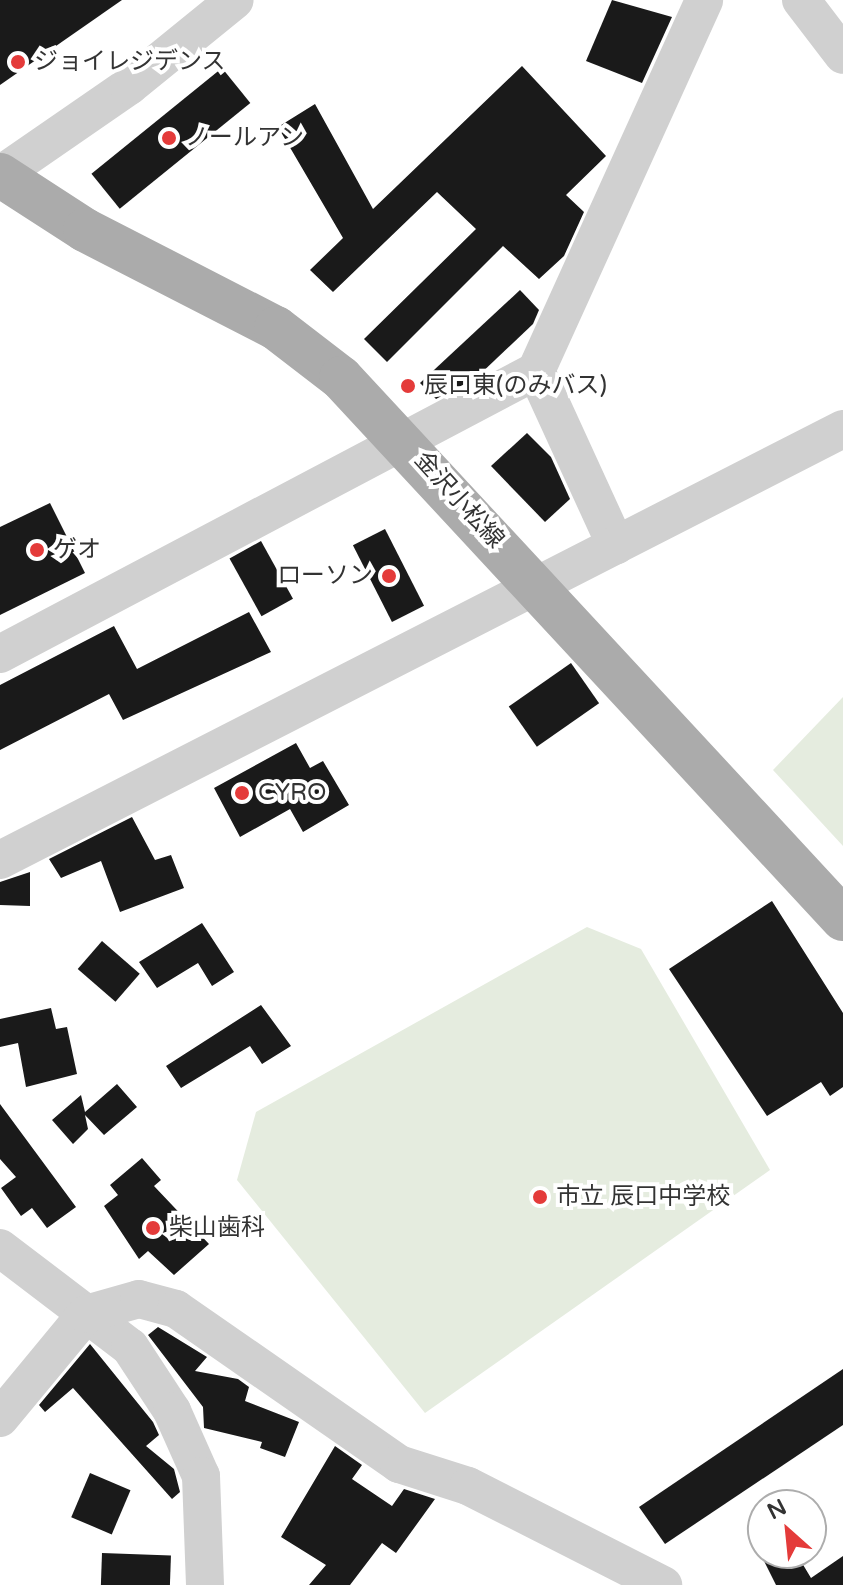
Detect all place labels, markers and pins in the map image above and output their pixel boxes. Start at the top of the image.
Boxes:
place label: ジョイレジデンス [34,48,226,76]
marker: ジョイレジデンス [9,53,27,71]
place label: ノールアン [185,124,305,152]
marker: ノールアン [160,129,178,147]
place label: 辰口東(のみバス) [424,372,607,400]
marker: 辰口東(のみバス) [399,377,417,395]
place label: ゲオ [53,536,101,564]
marker: ゲオ [28,541,46,559]
place label: ローソン [277,562,373,590]
marker: ローソン [380,567,398,585]
place label: CYRO [258,779,327,807]
marker: CYRO [233,784,251,802]
place label: 市立 辰口中学校 [556,1183,730,1211]
marker: 市立 辰口中学校 [531,1188,549,1206]
place label: 柴山歯科 [169,1214,265,1242]
marker: 柴山歯科 [144,1219,162,1237]

